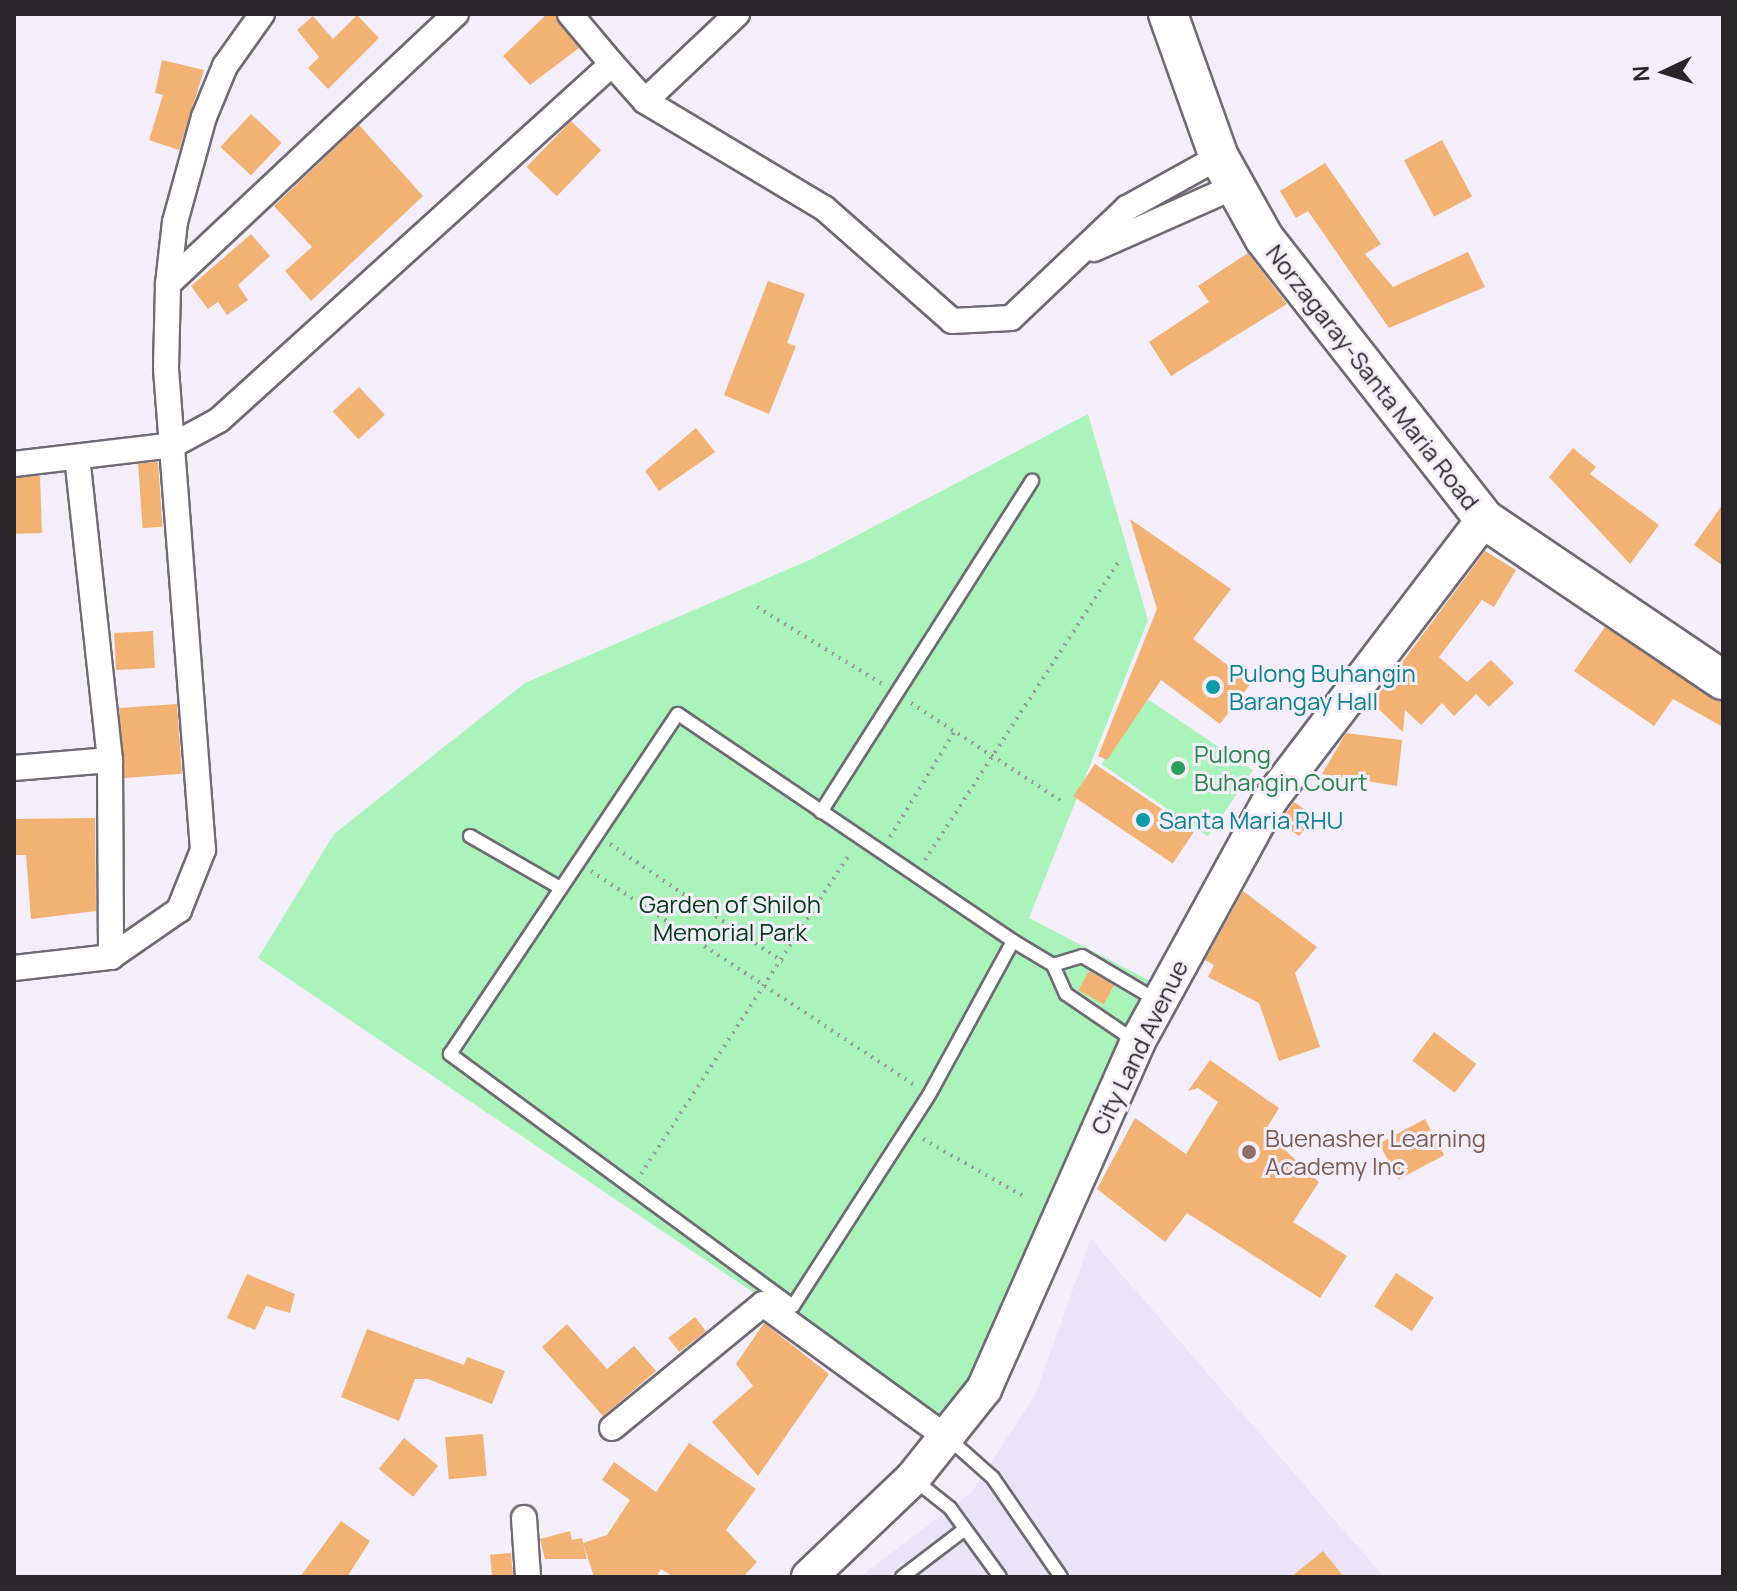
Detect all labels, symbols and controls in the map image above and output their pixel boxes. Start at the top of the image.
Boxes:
north arrow [1625,32,1705,112]
text: N [1626,65,1657,83]
street label: Norzagaray-Santa Maria Road [1261,239,1485,515]
place label: Pulong Buhangin Barangay Hall [1229,659,1416,715]
marker: Pulong Buhangin Barangay Hall [1204,678,1222,696]
place label: Pulong Buhangin Court [1194,740,1368,796]
marker: Pulong Buhangin Court [1169,759,1187,777]
place label: Santa Maria RHU [1159,806,1343,834]
marker: Santa Maria RHU [1134,811,1152,829]
park label: Garden of Shiloh Memorial Park [639,890,821,946]
street label: City Land Avenue [1084,955,1194,1139]
place label: Buenasher Learning Academy Inc [1265,1124,1486,1180]
marker: Buenasher Learning Academy Inc [1240,1143,1258,1161]

